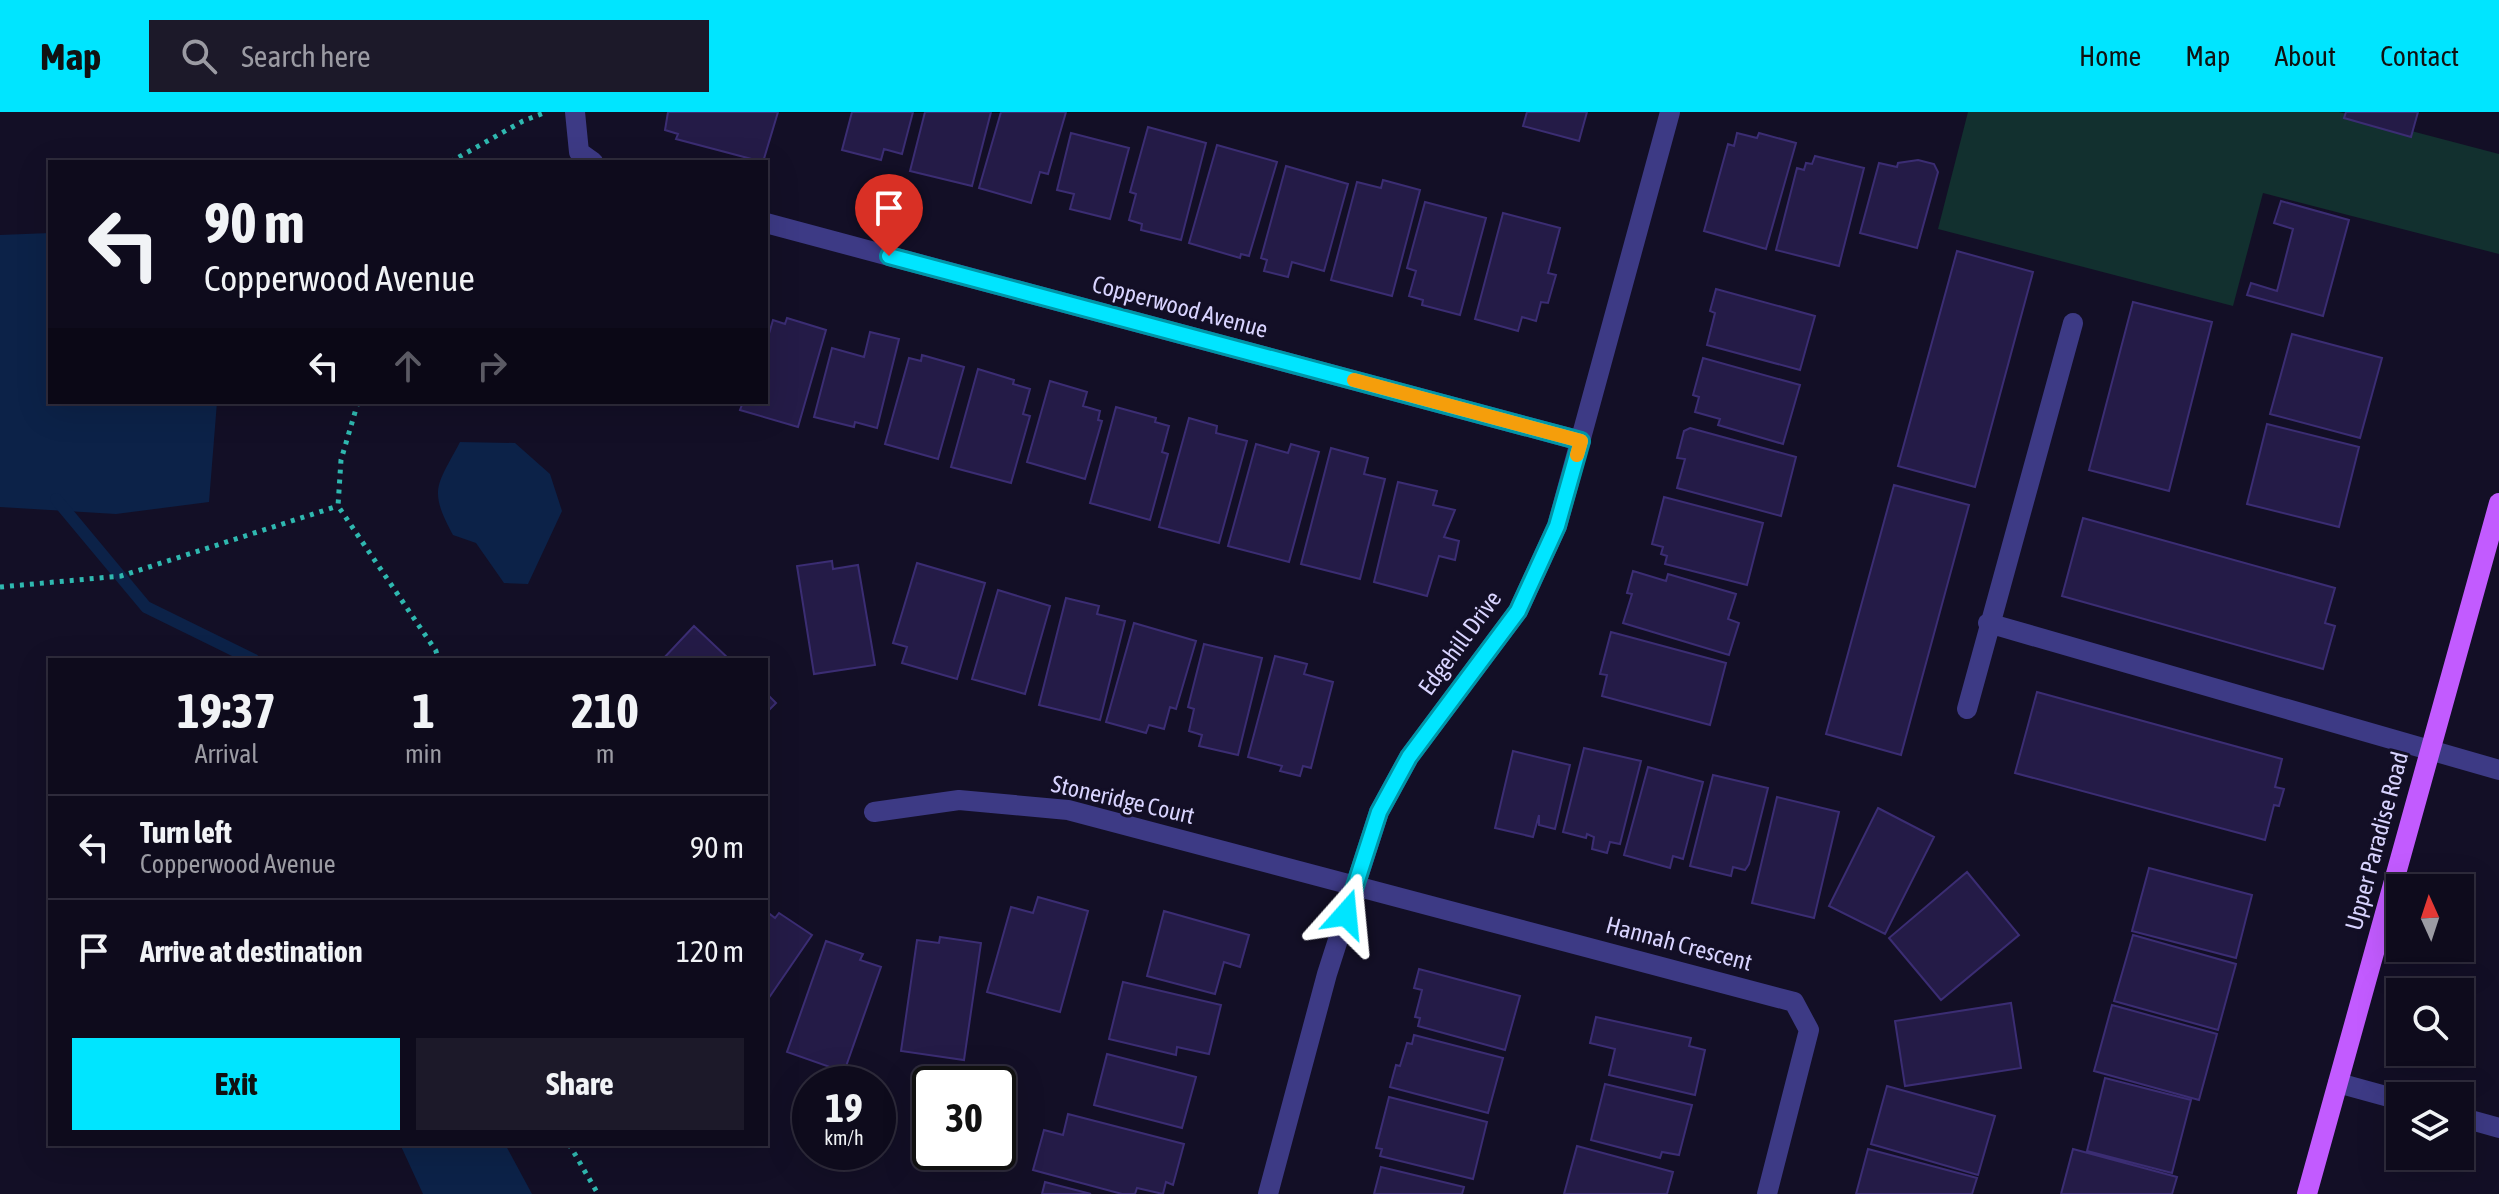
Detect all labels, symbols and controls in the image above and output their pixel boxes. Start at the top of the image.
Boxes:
search box [149,20,709,92]
icon: search [177,34,221,78]
text: Map [40,35,101,78]
text: Search here [241,39,371,73]
text: Home [2079,40,2141,72]
text: Map [2185,40,2230,72]
text: About [2274,40,2336,72]
text: Contact [2380,40,2459,72]
pin [855,174,923,256]
icon: arrive [867,186,911,230]
text: 90 m [204,191,305,255]
icon: left [72,192,176,296]
text: Copperwood Avenue [204,257,475,299]
street label: Copperwood Avenue [1089,270,1271,343]
icon: left [302,344,346,388]
icon: ahead [386,344,430,388]
icon: right [470,344,514,388]
street label: Edgehill Drive [1413,585,1506,700]
text: 19:37 [177,683,276,738]
text: 1 [412,683,435,738]
text: 210 [571,683,639,738]
text: Arrival [195,739,258,769]
text: min [405,739,442,769]
text: m [596,739,614,769]
street label: Upper Paradise Road [2340,749,2413,933]
street label: Stoneridge Court [1049,770,1197,829]
text: Turn left [140,815,232,849]
icon: left [72,825,116,869]
text: 90 m [690,830,744,864]
text: Copperwood Avenue [140,849,336,879]
position arrow [1304,872,1388,956]
north arrow [2386,874,2474,962]
map controls [2386,874,2474,1170]
street label: Hannah Crescent [1603,911,1755,976]
icon: arrive [72,929,116,973]
text: Arrive at destination [140,934,362,968]
text: 120 m [676,934,744,968]
button: search [2386,978,2474,1066]
button: Exit [72,1038,400,1130]
button: Share [416,1038,744,1130]
speed limit sign: 30 [912,1066,1016,1170]
button: layers [2386,1082,2474,1170]
text: 19 [825,1085,863,1130]
text: km/h [824,1126,864,1149]

